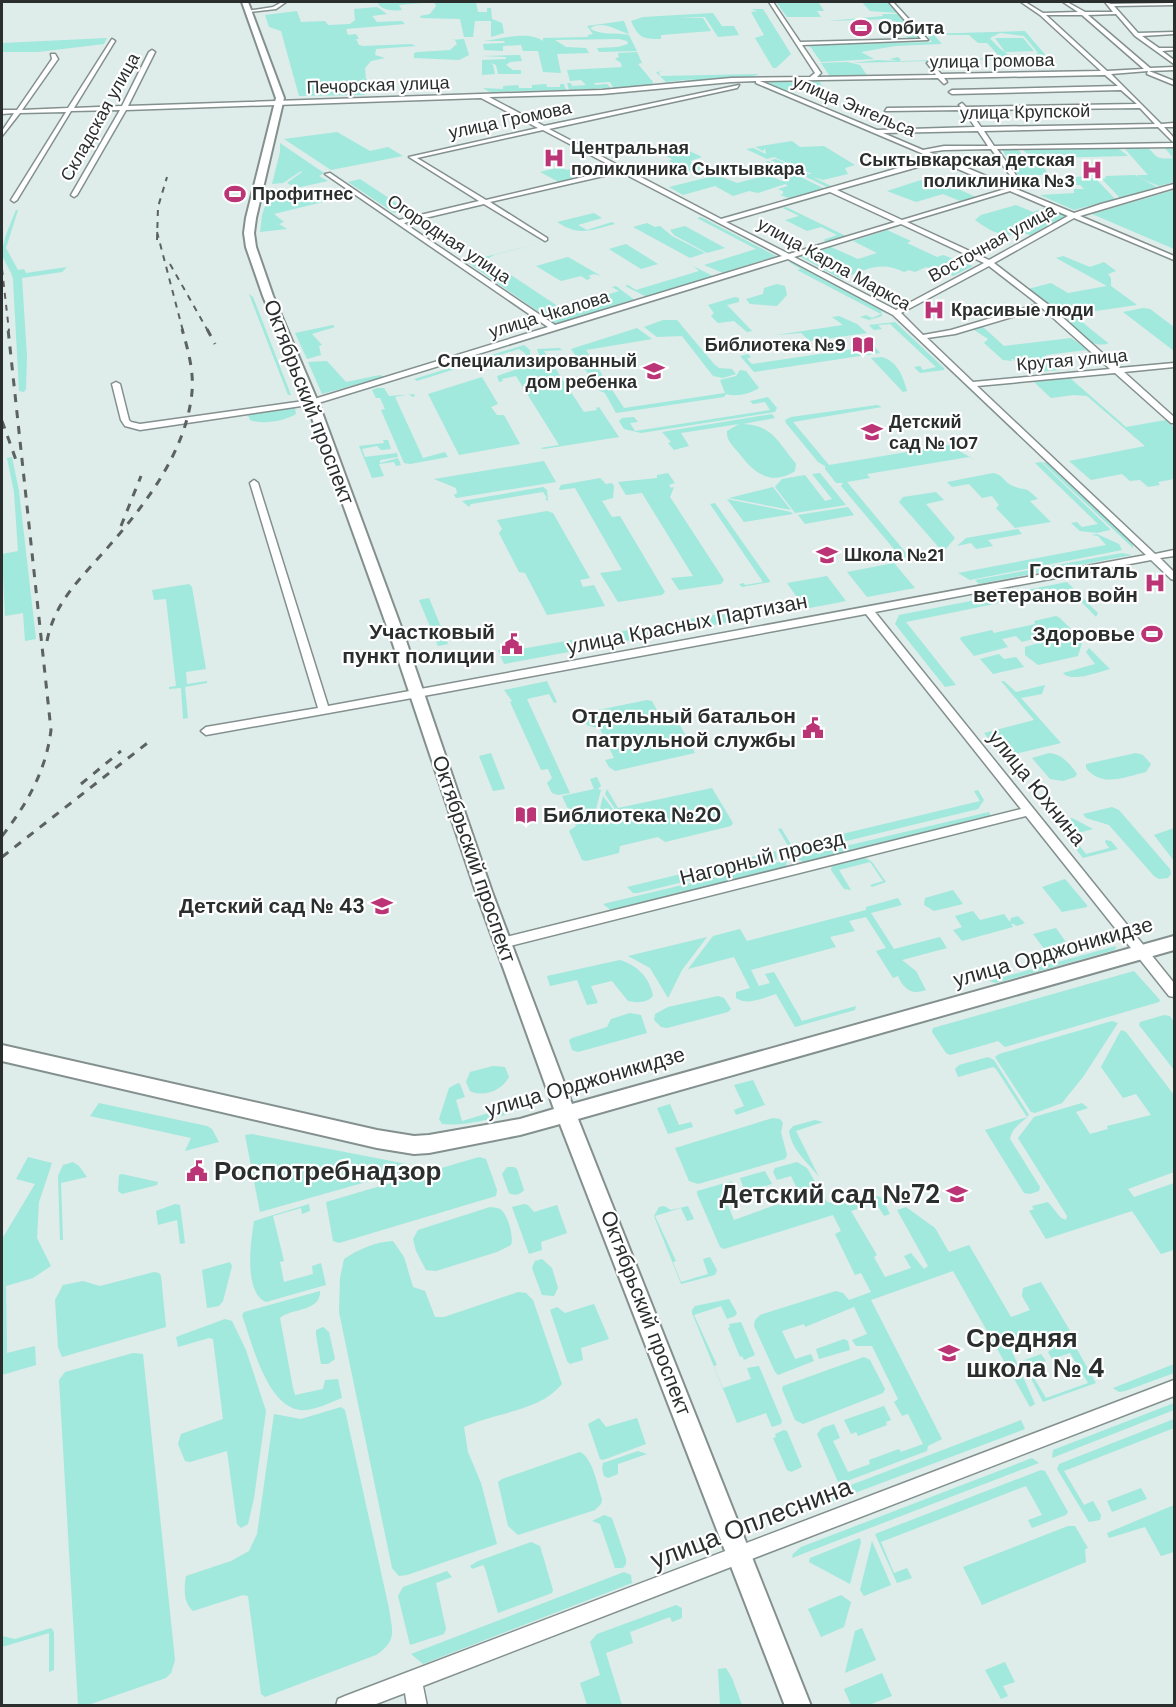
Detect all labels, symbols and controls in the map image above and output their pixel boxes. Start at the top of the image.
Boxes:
sports icon: Орбита [849,16,873,40]
place label: Орбита [878,16,945,40]
street label: Складская улица [55,48,146,186]
street label: улица Громова [929,48,1056,74]
street label: улица Энгельса [789,69,920,143]
street label: Печорская улица [306,70,451,99]
street label: улица Громова [446,95,574,145]
street label: улица Крупской [960,99,1090,125]
place label: Центральная поликлиника Сыктывкара [571,136,805,181]
hospital icon: Центральная поликлиника Сыктывкара [542,146,566,170]
place label: Сыктывкарская детская поликлиника №3 [859,148,1075,193]
hospital icon: Сыктывкарская детская поликлиника №3 [1080,158,1104,182]
sports icon: Профитнес [223,182,247,206]
place label: Профитнес [252,182,353,206]
street label: Огородная улица [382,189,516,290]
street label: Восточная улица [924,198,1061,288]
street label: улица Карла Маркса [753,212,916,317]
street label: улица Чкалова [486,284,613,344]
street label: Октябрьский проспект [257,295,361,509]
hospital icon: Красивые люди [922,298,946,322]
place label: Красивые люди [951,298,1094,322]
place label: Библиотека №9 [705,333,846,357]
library icon: Библиотека №9 [851,333,875,357]
street label: Крутая улица [1015,343,1129,377]
place label: Специализированный дом ребенка [437,349,638,394]
school or university icon: Специализированный дом ребенка [642,359,666,383]
place label: Детский сад № 107 [889,410,978,455]
school or university icon: Детский сад № 107 [860,420,884,444]
school or university icon: Школа №21 [815,543,839,567]
place label: Школа №21 [844,543,944,567]
place label: Госпиталь ветеранов войн [973,557,1138,609]
hospital icon: Госпиталь ветеранов войн [1143,571,1167,595]
street label: улица Красных Партизан [564,587,810,661]
place label: Участковый пункт полиции [342,618,495,670]
place label: Здоровье [1033,620,1135,648]
sports icon: Здоровье [1140,622,1164,646]
public building icon: Участковый пункт полиции [500,632,524,656]
place label: Отдельный батальон патрульной службы [572,702,796,754]
public building icon: Отдельный батальон патрульной службы [801,716,825,740]
street label: улица Юхнина [982,724,1093,852]
street label: Октябрьский проспект [425,752,523,967]
place label: Библиотека №20 [543,801,721,829]
library icon: Библиотека №20 [514,803,538,827]
street label: Нагорный проезд [677,824,847,892]
place label: Детский сад № 43 [179,892,365,920]
school or university icon: Детский сад № 43 [370,894,394,918]
street label: улица Орджоникидзе [950,910,1156,994]
street label: улица Орджоникидзе [482,1040,688,1124]
place label: Роспотребнадзор [214,1154,441,1188]
public building icon: Роспотребнадзор [185,1159,209,1183]
place label: Детский сад №72 [720,1177,940,1211]
school or university icon: Детский сад №72 [945,1182,969,1206]
street label: Октябрьский проспект [594,1206,698,1420]
place label: Средняя школа № 4 [966,1321,1105,1385]
school or university icon: Средняя школа № 4 [937,1341,961,1365]
street label: улица Оплеснина [645,1469,857,1577]

